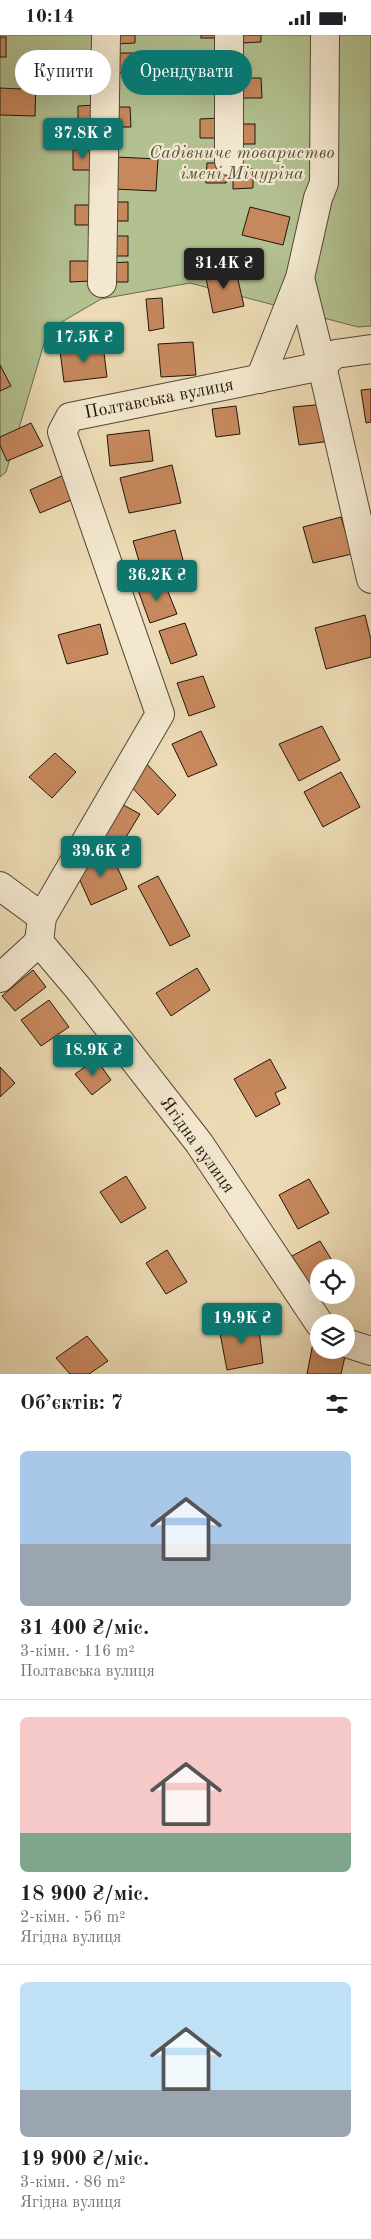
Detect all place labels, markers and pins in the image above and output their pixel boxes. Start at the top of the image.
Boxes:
pin: 37.8K ₴ [37,117,129,160]
pin: 31.4K ₴ [178,247,270,290]
pin: 17.5K ₴ [38,321,130,364]
pin: 36.2K ₴ [111,559,203,602]
pin: 39.6K ₴ [55,835,147,878]
pin: 18.9K ₴ [47,1035,139,1077]
pin: 19.9K ₴ [196,1303,288,1345]

